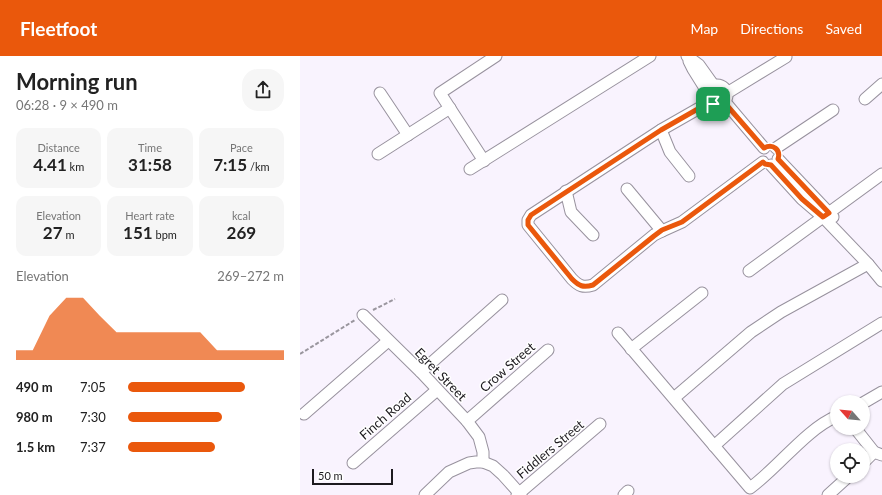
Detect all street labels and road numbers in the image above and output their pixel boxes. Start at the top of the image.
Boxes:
street label: Crow Street [476,338,538,395]
street label: Egret Street [412,344,470,404]
street label: Finch Road [356,389,414,443]
street label: Fiddlers Street [513,416,587,482]

